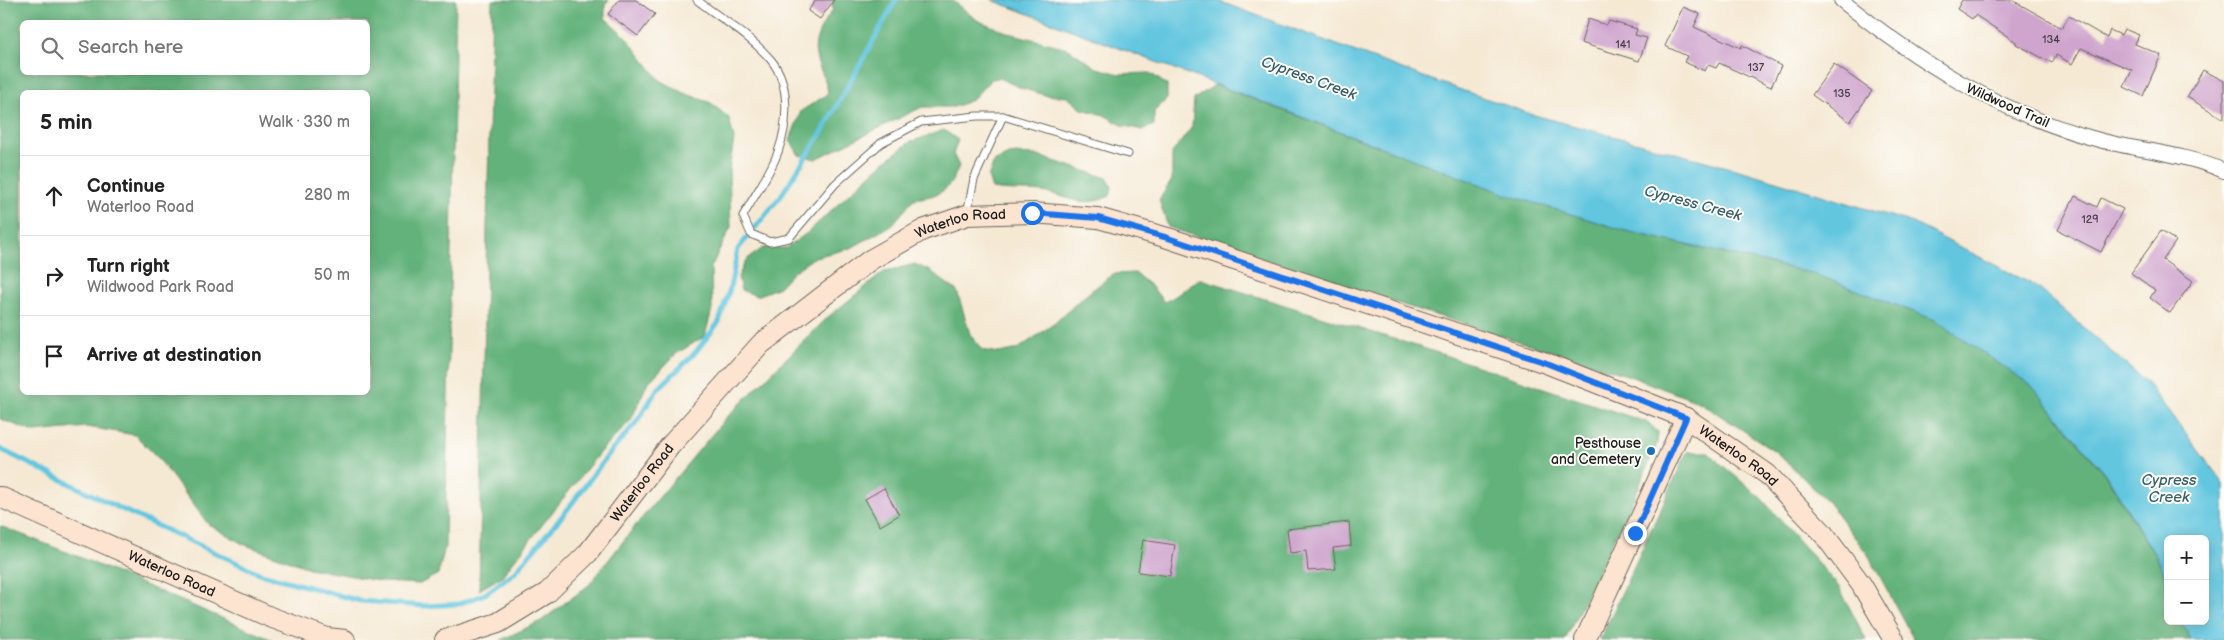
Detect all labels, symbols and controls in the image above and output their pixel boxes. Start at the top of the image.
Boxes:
search box [20,20,370,75]
house number: 134 [2042,33,2060,46]
icon: search [38,34,66,62]
text: Search here [78,36,183,59]
house number: 141 [1615,38,1631,51]
water label: Cypress Creek [1259,52,1360,105]
house number: 137 [1748,61,1765,74]
street label: Wildwood Trail [1964,80,2052,131]
house number: 135 [1833,87,1851,100]
text: 5 min [40,110,93,135]
text: Walk · 330 m [259,113,350,132]
text: Continue [87,175,165,198]
water label: Cypress Creek [1642,181,1744,226]
icon: ahead [40,182,68,210]
text: 280 m [304,186,350,205]
text: Waterloo Road [87,198,194,217]
route start [1021,202,1044,225]
street label: Waterloo Road [912,206,1006,242]
house number: 129 [2081,213,2099,226]
text: Turn right [87,255,170,278]
icon: right [40,262,68,290]
text: 50 m [314,266,350,285]
text: Wildwood Park Road [87,278,234,297]
icon: arrive [40,342,68,370]
text: Arrive at destination [87,344,262,367]
street label: Waterloo Road [1695,421,1782,490]
place label: Pesthouse and Cemetery [1551,435,1642,468]
street label: Waterloo Road [607,441,678,525]
marker: Pesthouse and Cemetery [1645,445,1657,457]
water label: Cypress Creek [2141,471,2197,507]
route end [1624,522,1647,545]
map controls [2164,535,2209,625]
button: + [2164,535,2209,580]
street label: Waterloo Road [125,547,218,601]
button: − [2164,580,2209,625]

